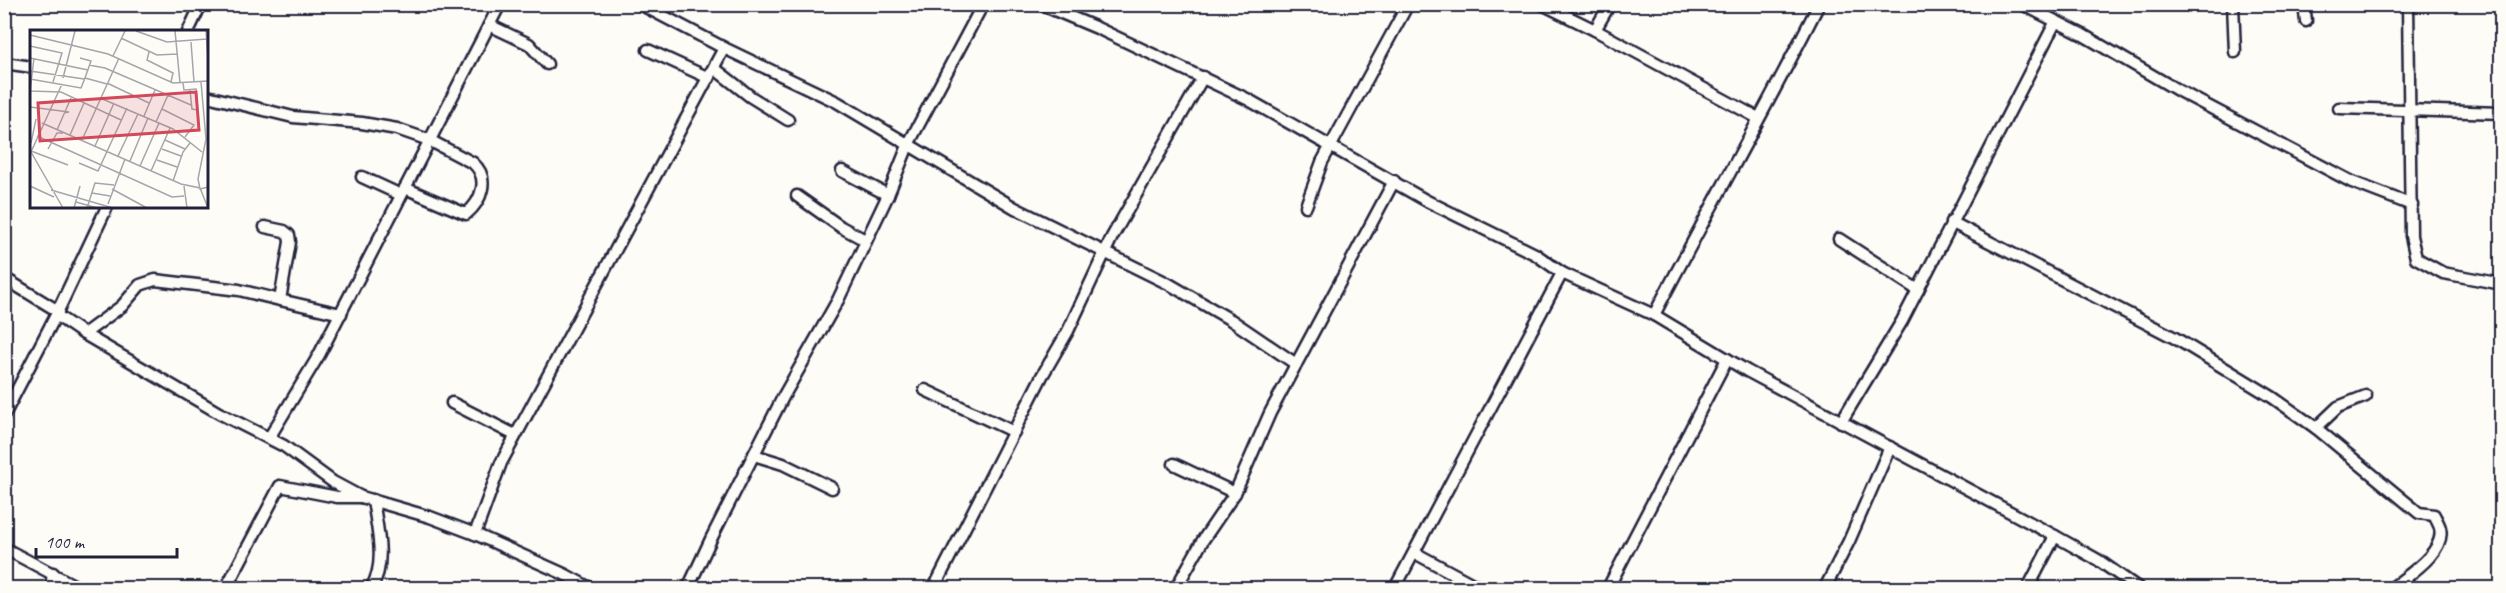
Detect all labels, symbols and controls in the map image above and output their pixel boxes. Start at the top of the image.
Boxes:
inset map [30,30,208,208]
scale bar [36,521,177,559]
text: 100 m [45,531,86,553]

